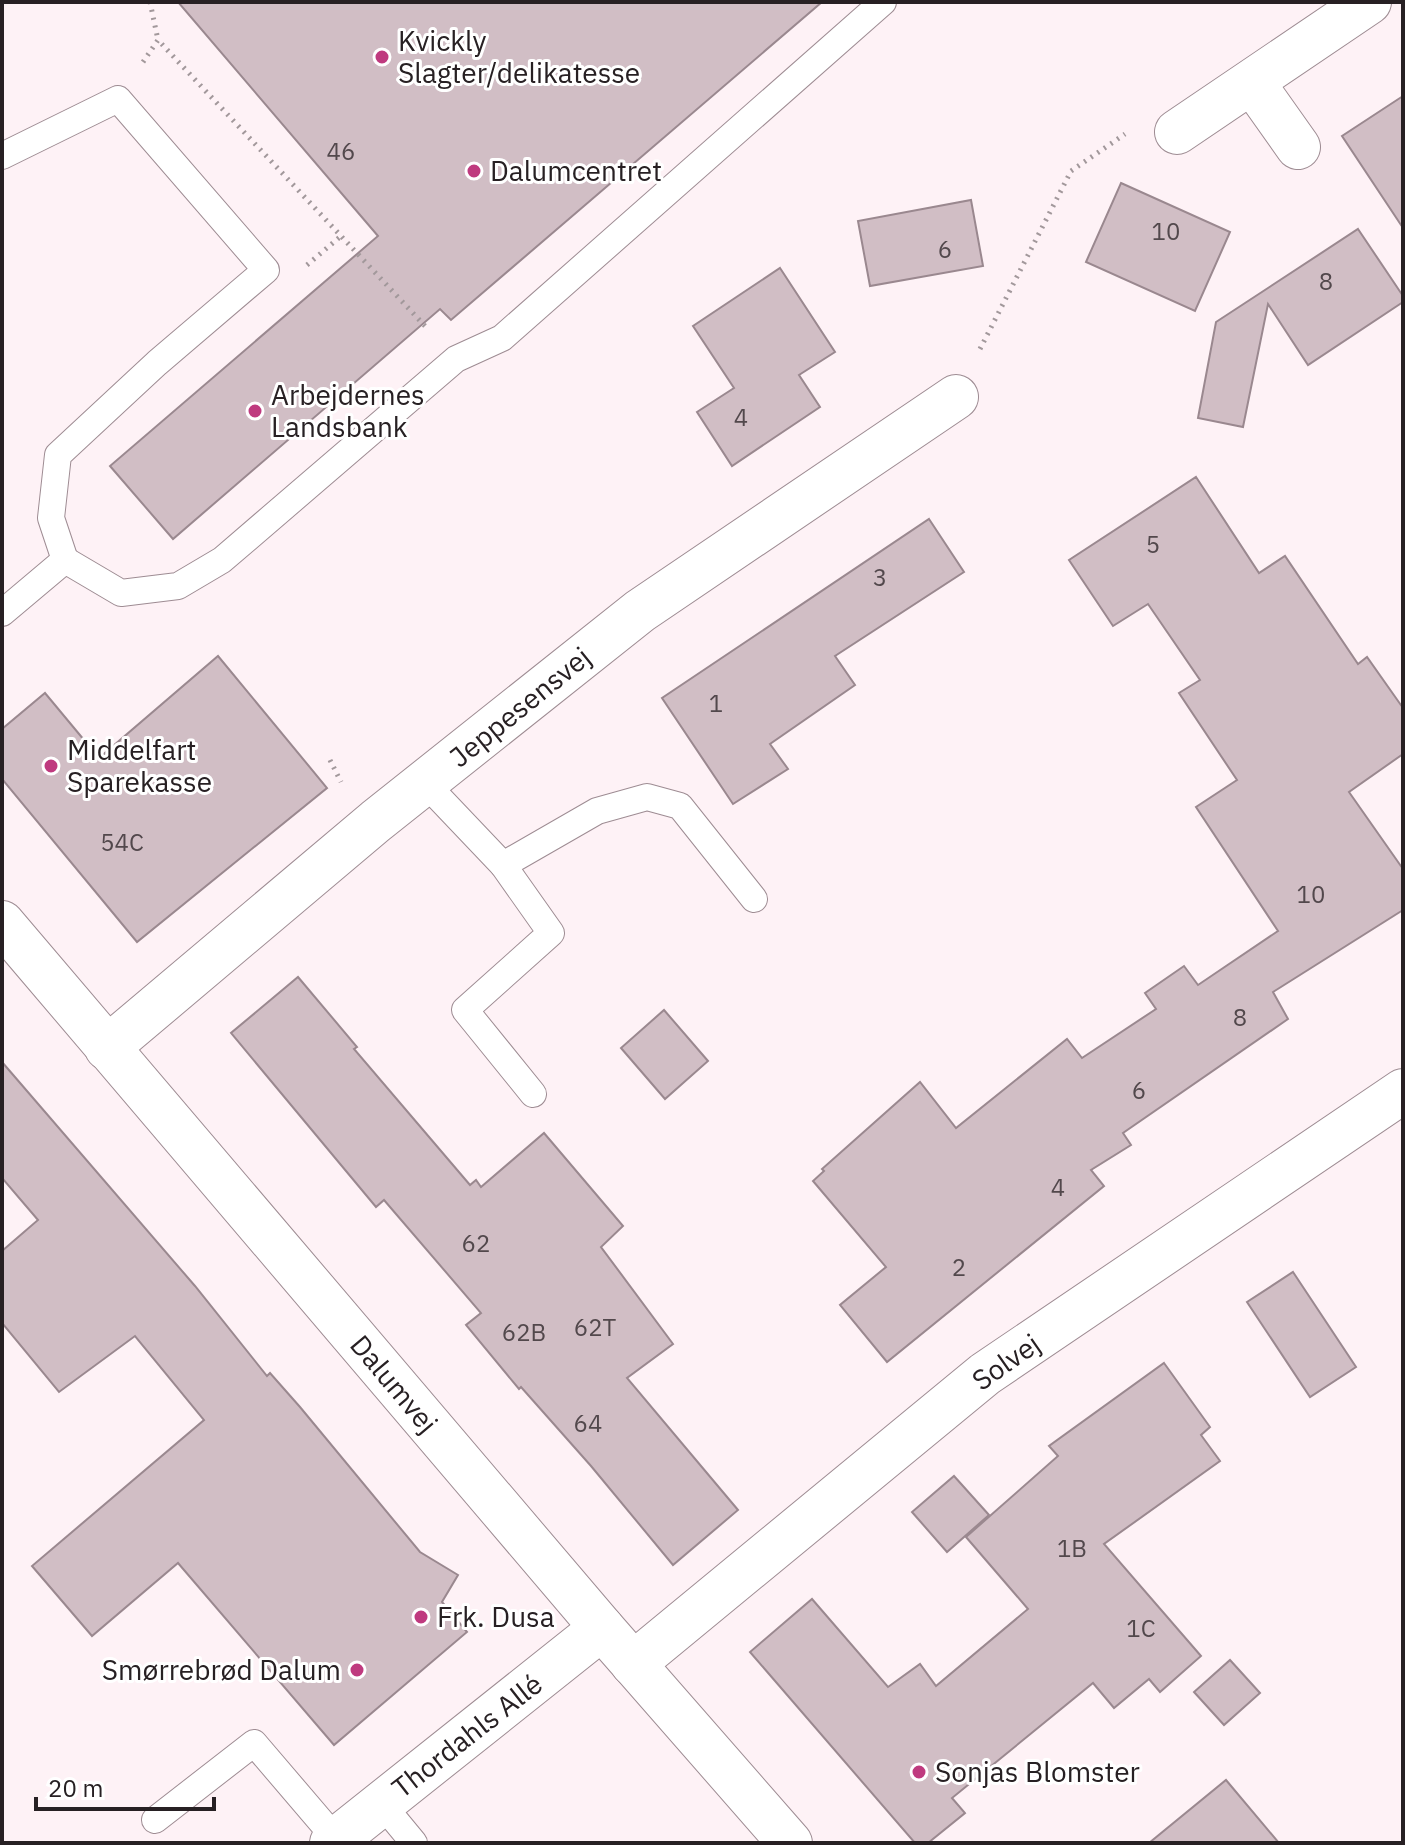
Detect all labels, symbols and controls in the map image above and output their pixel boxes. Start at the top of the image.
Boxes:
place label: Kvickly Slagter/delikatesse [398,22,640,91]
marker: Kvickly Slagter/delikatesse [373,48,391,66]
house number: 46 [327,135,355,167]
place label: Dalumcentret [490,152,662,189]
marker: Dalumcentret [465,162,483,180]
house number: 10 [1152,215,1180,247]
house number: 6 [938,233,952,265]
house number: 8 [1319,265,1333,297]
place label: Arbejdernes Landsbank [271,376,425,445]
house number: 4 [734,401,748,433]
marker: Arbejdernes Landsbank [246,402,264,420]
house number: 5 [1146,528,1160,560]
house number: 3 [873,561,887,593]
street label: Jeppesensvej [441,638,598,775]
house number: 1 [709,687,723,719]
place label: Middelfart Sparekasse [67,731,212,800]
marker: Middelfart Sparekasse [42,757,60,775]
house number: 54C [100,826,144,858]
house number: 10 [1297,878,1325,910]
house number: 8 [1233,1001,1247,1033]
house number: 6 [1132,1074,1146,1106]
house number: 4 [1051,1171,1065,1203]
house number: 62 [462,1227,490,1259]
house number: 2 [952,1251,966,1283]
house number: 62T [574,1311,617,1343]
house number: 62B [502,1316,546,1348]
street label: Solvej [964,1325,1047,1398]
street label: Dalumvej [342,1327,446,1441]
house number: 64 [574,1407,602,1439]
house number: 1B [1057,1532,1087,1564]
place label: Frk. Dusa [437,1598,555,1635]
marker: Frk. Dusa [412,1608,430,1626]
house number: 1C [1126,1612,1156,1644]
place label: Smørrebrød Dalum [102,1651,341,1688]
marker: Smørrebrød Dalum [348,1661,366,1679]
street label: Thordahls Allé [384,1665,549,1806]
place label: Sonjas Blomster [935,1753,1140,1790]
scale bar [36,1761,214,1811]
marker: Sonjas Blomster [910,1763,928,1781]
text: 20 m [48,1772,103,1804]

